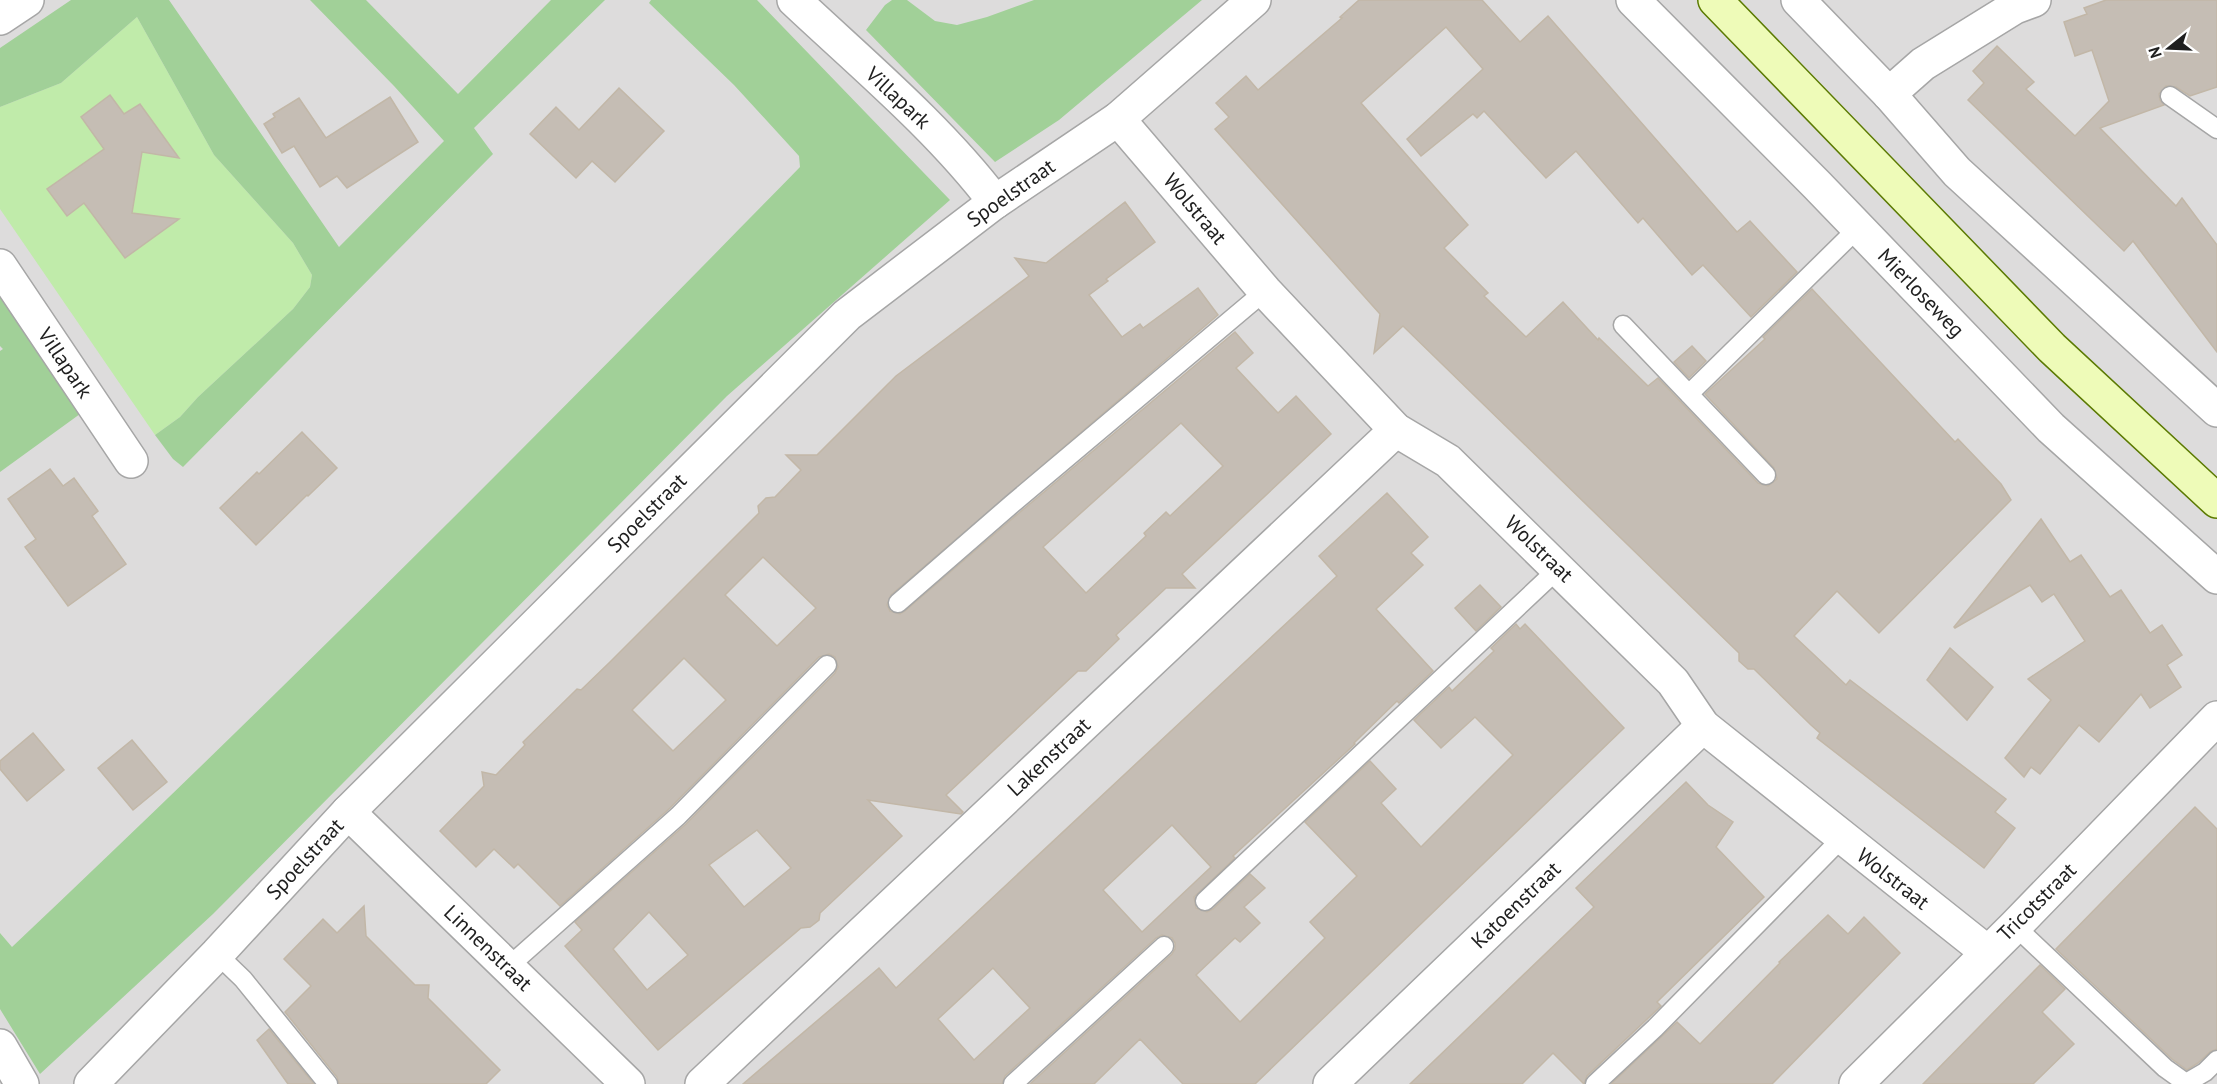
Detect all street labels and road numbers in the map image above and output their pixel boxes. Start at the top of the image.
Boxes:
street label: Villapark [859,60,937,135]
street label: Spoelstraat [961,152,1060,233]
street label: Wolstraat [1158,167,1233,250]
street label: Mierloseweg [1872,242,1971,343]
street label: Villapark [32,322,99,403]
street label: Spoelstraat [601,467,692,558]
street label: Wolstraat [1499,509,1579,588]
street label: Lakenstraat [1001,711,1096,802]
street label: Spoelstraat [260,812,349,905]
street label: Wolstraat [1852,842,1935,915]
street label: Katoenstraat [1465,855,1566,954]
street label: Tricotstraat [1992,857,2082,947]
street label: Linnenstraat [438,899,538,996]

